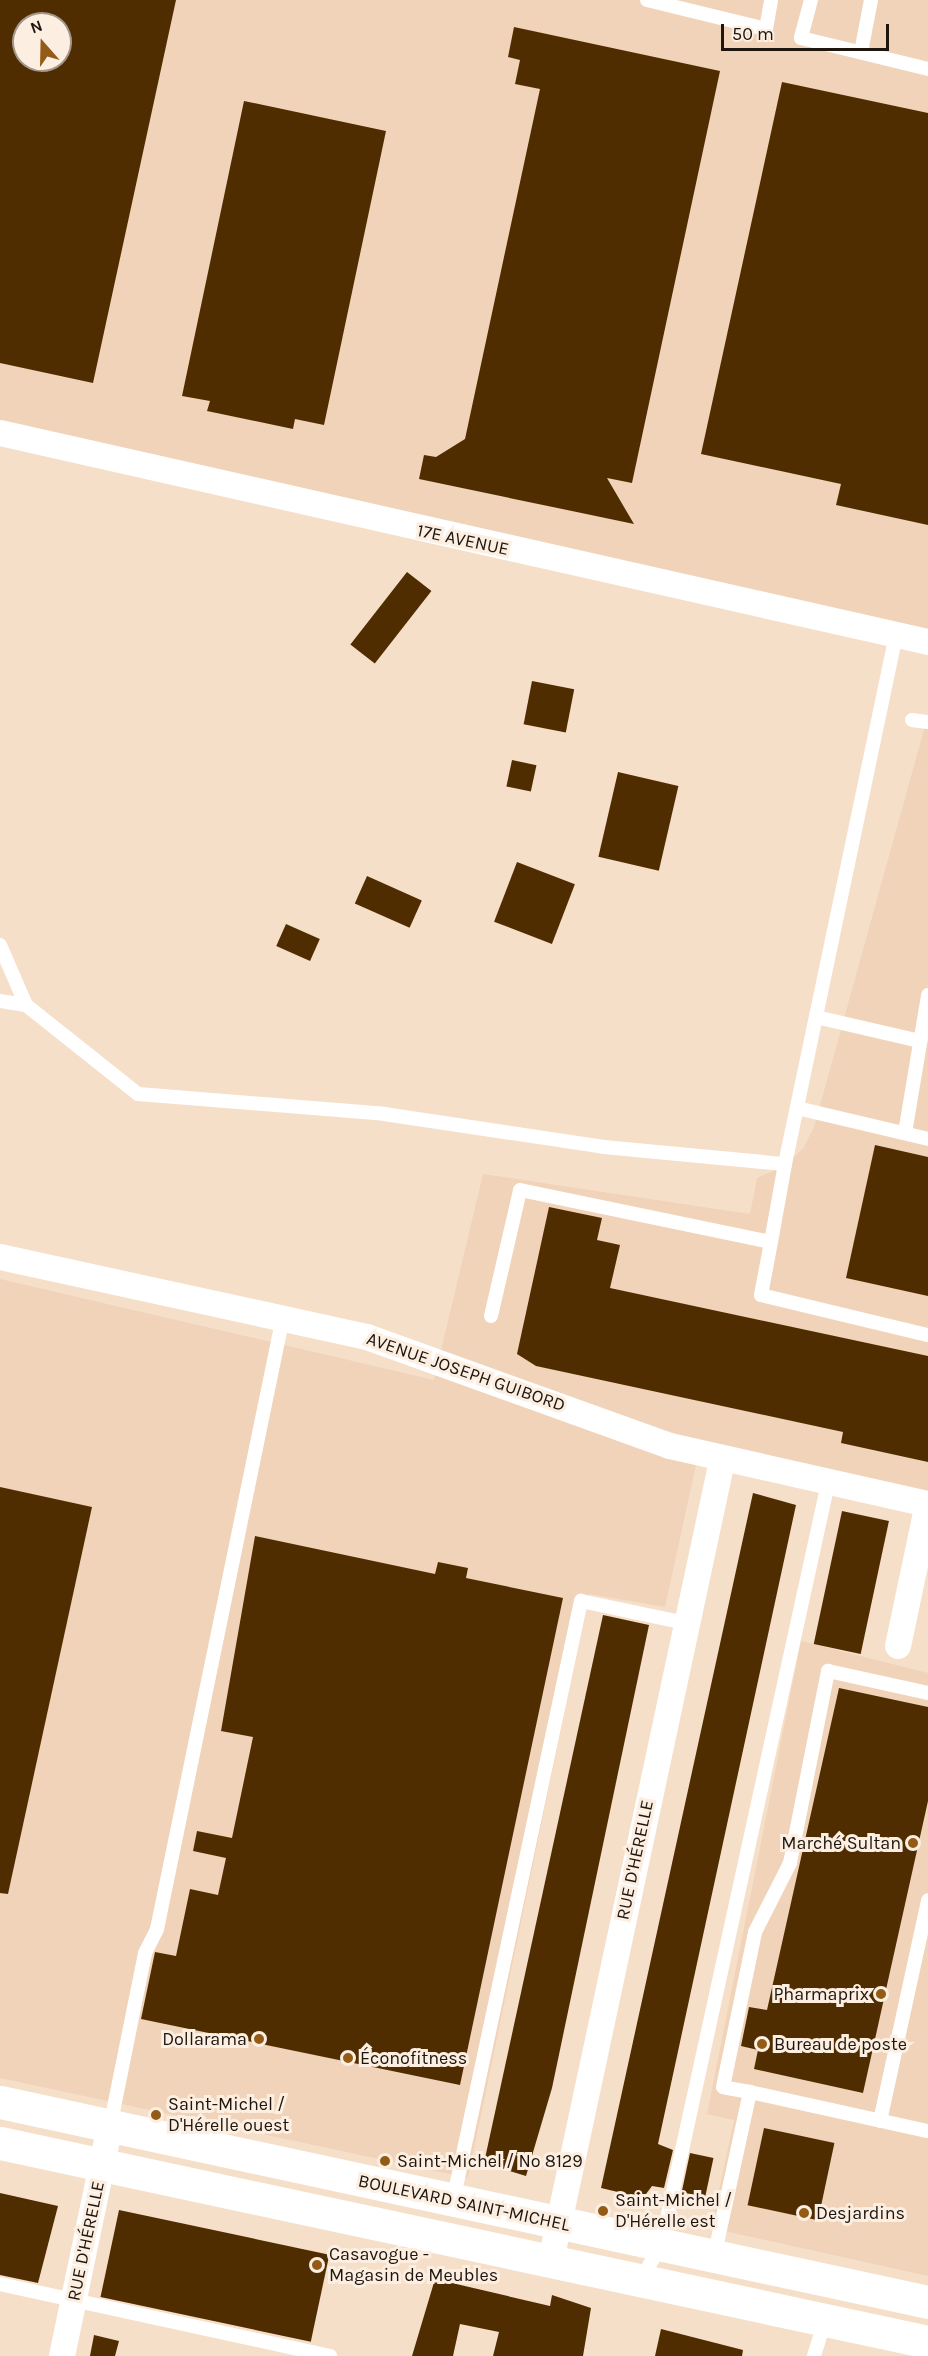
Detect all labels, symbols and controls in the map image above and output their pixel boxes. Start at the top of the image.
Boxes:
north arrow [12,12,72,72]
scale bar [724,12,892,50]
text: N [28,16,45,37]
text: 50 m [732,23,774,45]
street label: 17E AVENUE [415,520,511,560]
street label: AVENUE JOSEPH GUIBORD [364,1328,568,1416]
street label: RUE D'HÉRELLE [612,1798,658,1922]
place label: Marché Sultan [781,1832,901,1854]
marker: Marché Sultan [906,1836,920,1850]
place label: Pharmaprix [773,1983,869,2005]
marker: Pharmaprix [874,1987,888,2001]
place label: Dollarama [162,2028,247,2050]
marker: Dollarama [252,2032,266,2046]
place label: Bureau de poste [774,2033,907,2055]
marker: Bureau de poste [755,2037,769,2051]
place label: Éconofitness [360,2047,467,2069]
marker: Éconofitness [341,2051,355,2065]
place label: Saint-Michel / D'Hérelle ouest [168,2094,289,2136]
marker: Saint-Michel / D'Hérelle ouest [149,2108,163,2122]
place label: Saint-Michel / No 8129 [397,2150,583,2172]
marker: Saint-Michel / No 8129 [378,2154,392,2168]
street label: BOULEVARD SAINT-MICHEL [356,2170,572,2236]
street label: RUE D'HÉRELLE [63,2179,109,2303]
place label: Saint-Michel / D'Hérelle est [615,2190,732,2232]
place label: Desjardins [816,2202,905,2224]
marker: Saint-Michel / D'Hérelle est [596,2204,610,2218]
marker: Desjardins [797,2206,811,2220]
place label: Casavogue - Magasin de Meubles [329,2244,498,2286]
marker: Casavogue - Magasin de Meubles [310,2258,324,2272]

